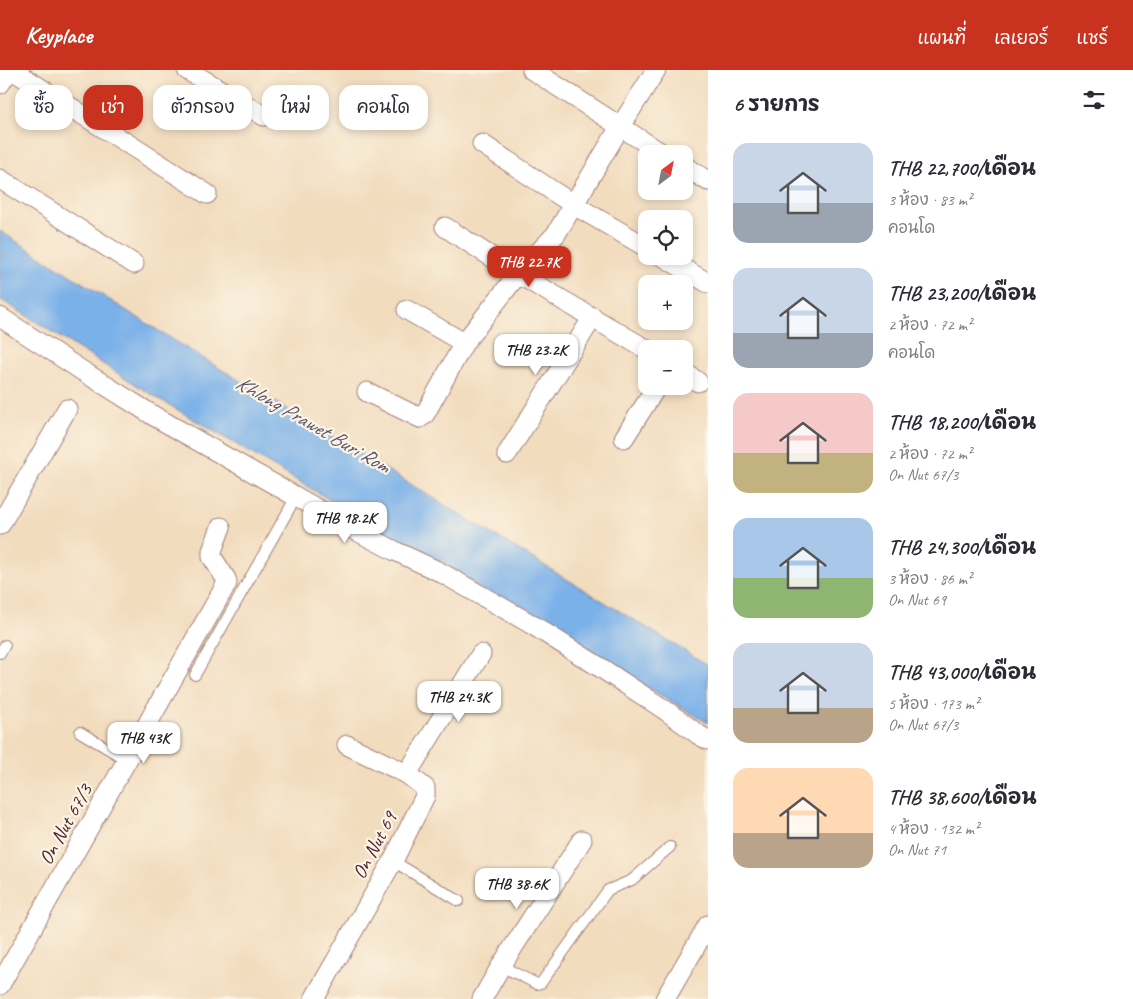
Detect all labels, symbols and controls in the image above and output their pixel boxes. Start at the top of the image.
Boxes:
text: Keyplace [25,20,92,50]
text: แผนที่ [918,27,966,49]
text: เลเยอร์ [994,27,1048,49]
text: แชร์ [1076,27,1108,49]
chip: ซื้อ [15,85,73,130]
chip: เช่า [83,85,143,130]
chip: ตัวกรอง [153,85,252,130]
chip: ใหม่ [262,85,329,130]
chip: คอนโด [339,85,428,130]
icon: filters [1080,86,1108,114]
text: 6 รายการ [733,91,820,117]
north arrow [638,145,692,200]
map controls [638,145,693,395]
text: THB 22,700/เดือน [888,155,1036,181]
icon: home [773,163,833,223]
text: 3 ห้อง · 83 m² [888,190,972,210]
button: locate [638,210,693,265]
text: คอนโด [888,218,935,238]
pin: THB 22.7K [472,246,586,288]
text: THB 22.7K [498,252,560,272]
button: + [638,275,693,330]
text: THB 23,200/เดือน [888,280,1036,306]
icon: home [773,288,833,348]
text: 2 ห้อง · 72 m² [888,315,972,335]
pin: THB 23.2K [479,334,593,376]
text: THB 23.2K [505,340,567,360]
button: − [638,340,693,395]
text: คอนโด [888,343,935,363]
water label: Khlong Prawet Buri Rom [231,369,397,480]
text: THB 18,200/เดือน [888,409,1036,435]
icon: home [773,413,833,473]
text: 2 ห้อง · 72 m² [888,444,972,464]
text: On Nut 67/3 [888,465,959,485]
pin: THB 18.2K [288,502,402,544]
text: THB 18.2K [314,508,376,528]
text: THB 24,300/เดือน [888,534,1036,560]
icon: home [773,538,833,598]
text: 3 ห้อง · 86 m² [888,569,972,589]
text: On Nut 69 [888,590,946,610]
text: THB 43,000/เดือน [888,659,1036,685]
icon: home [773,663,833,723]
pin: THB 24.3K [402,680,516,723]
text: THB 24.3K [428,687,490,707]
text: 5 ห้อง · 173 m² [888,694,979,714]
text: On Nut 67/3 [888,715,959,735]
pin: THB 43K [98,722,190,764]
text: THB 43K [118,728,170,748]
street label: On Nut 67/3 [33,778,99,869]
text: THB 38,600/เดือน [888,784,1037,810]
icon: home [773,788,833,848]
street label: On Nut 69 [346,806,403,883]
text: 4 ห้อง · 132 m² [888,819,979,839]
text: On Nut 71 [888,840,946,860]
pin: THB 38.6K [460,868,574,910]
text: THB 38.6K [486,874,548,894]

